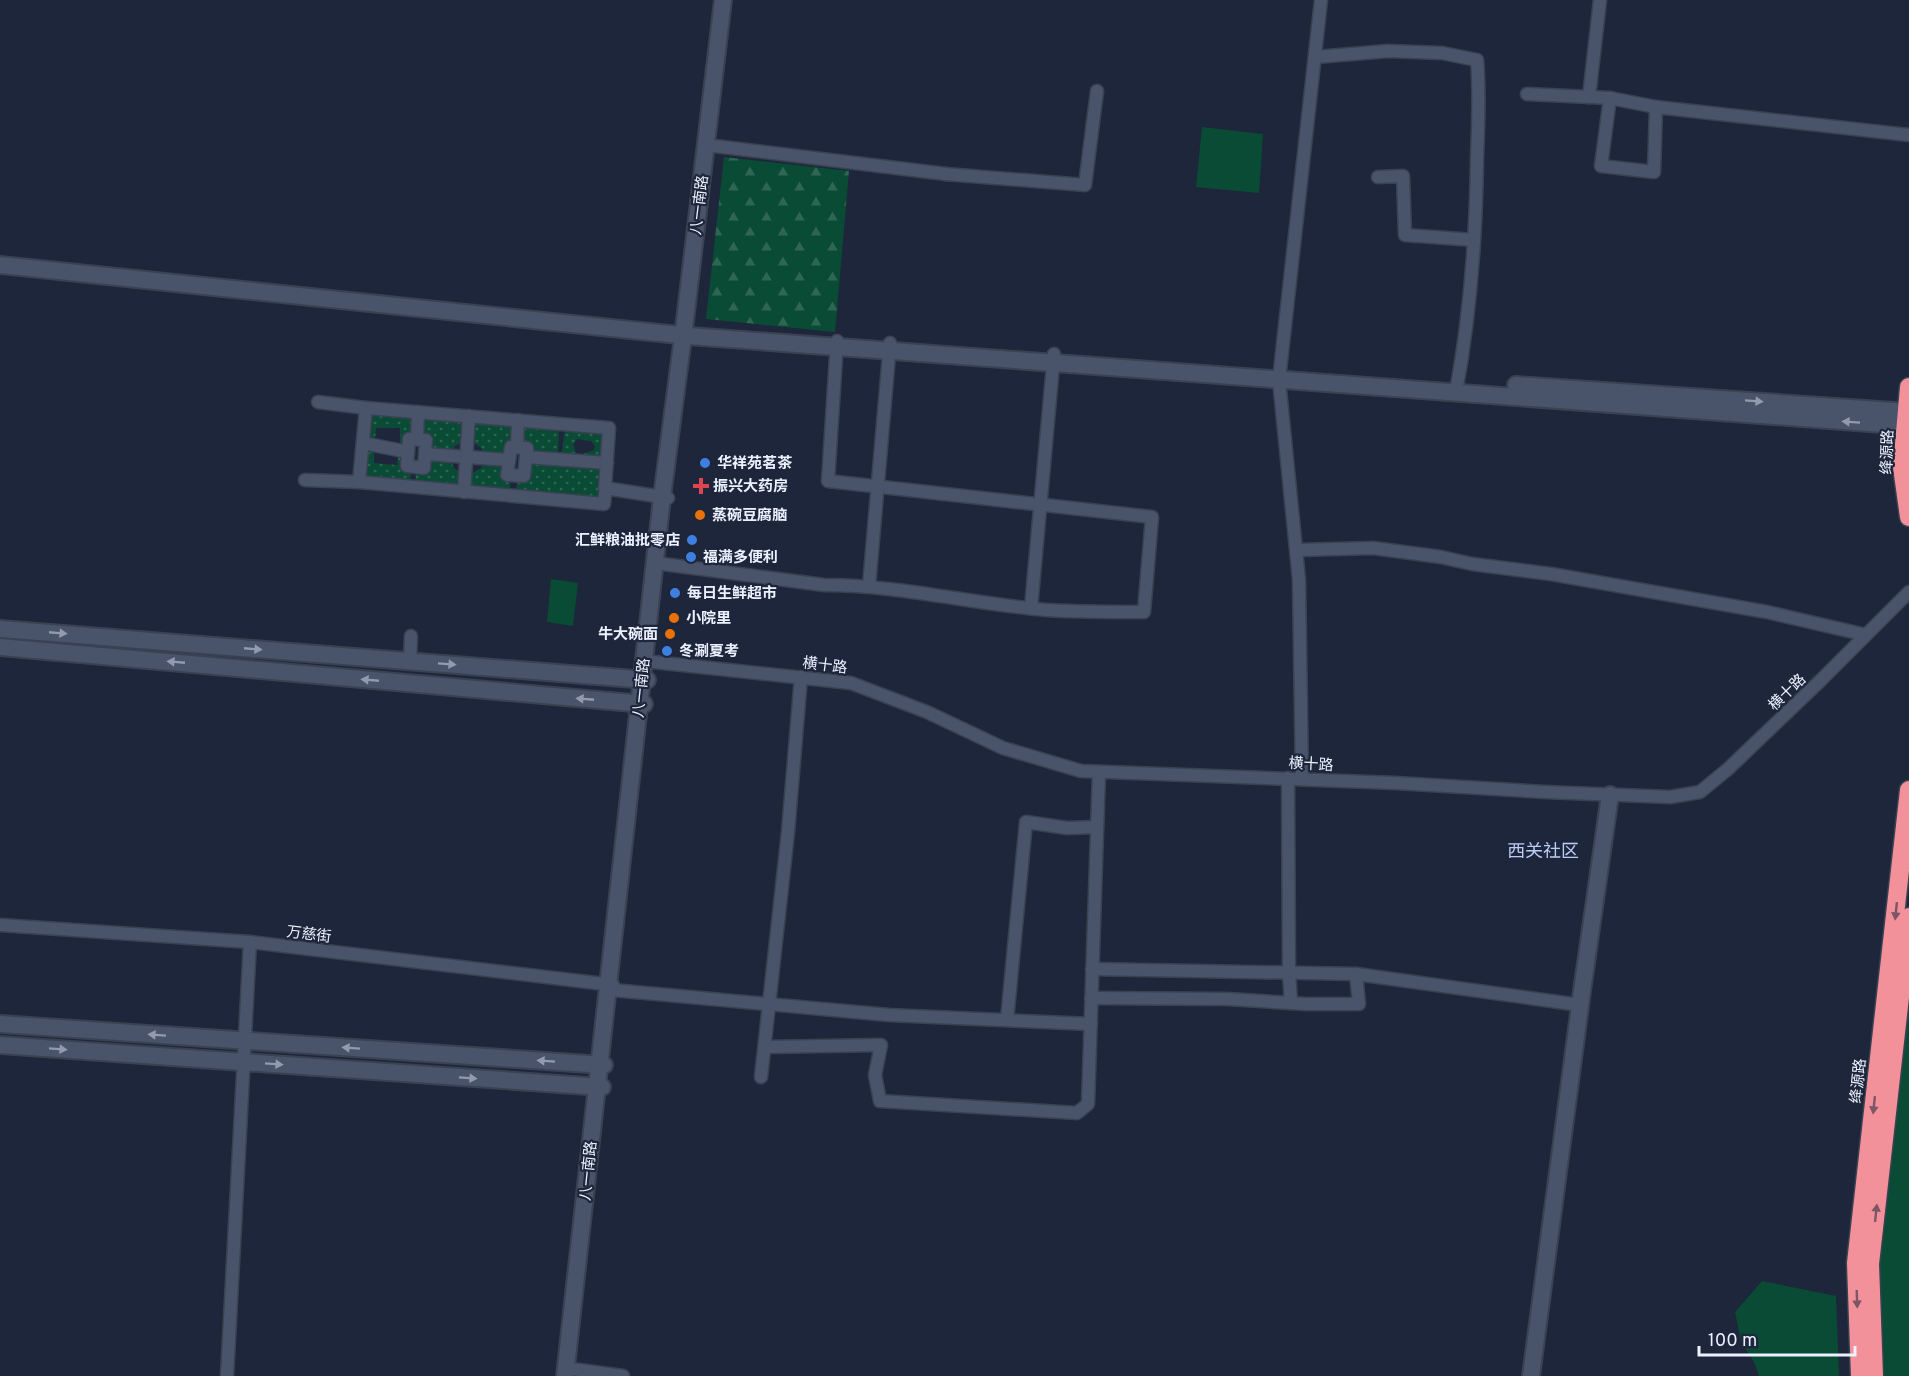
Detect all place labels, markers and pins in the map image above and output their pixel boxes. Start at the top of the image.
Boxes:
place label: 华祥苑茗茶 [717,454,793,474]
marker: 华祥苑茗茶 [698,456,712,470]
place label: 振兴大药房 [713,478,788,497]
marker: 振兴大药房 [694,479,708,493]
place label: 蒸碗豆腐脑 [712,507,787,526]
marker: 蒸碗豆腐脑 [693,508,707,522]
place label: 汇鲜粮油批零店 [575,531,680,551]
marker: 汇鲜粮油批零店 [685,533,699,547]
place label: 福满多便利 [703,549,778,568]
marker: 福满多便利 [684,550,698,564]
place label: 每日生鲜超市 [687,584,777,604]
marker: 每日生鲜超市 [668,586,682,600]
place label: 小院里 [686,610,731,629]
marker: 小院里 [667,611,681,625]
place label: 牛大碗面 [598,626,658,645]
marker: 牛大碗面 [663,627,677,641]
place label: 冬涮夏考 [679,643,739,662]
marker: 冬涮夏考 [660,644,674,658]

